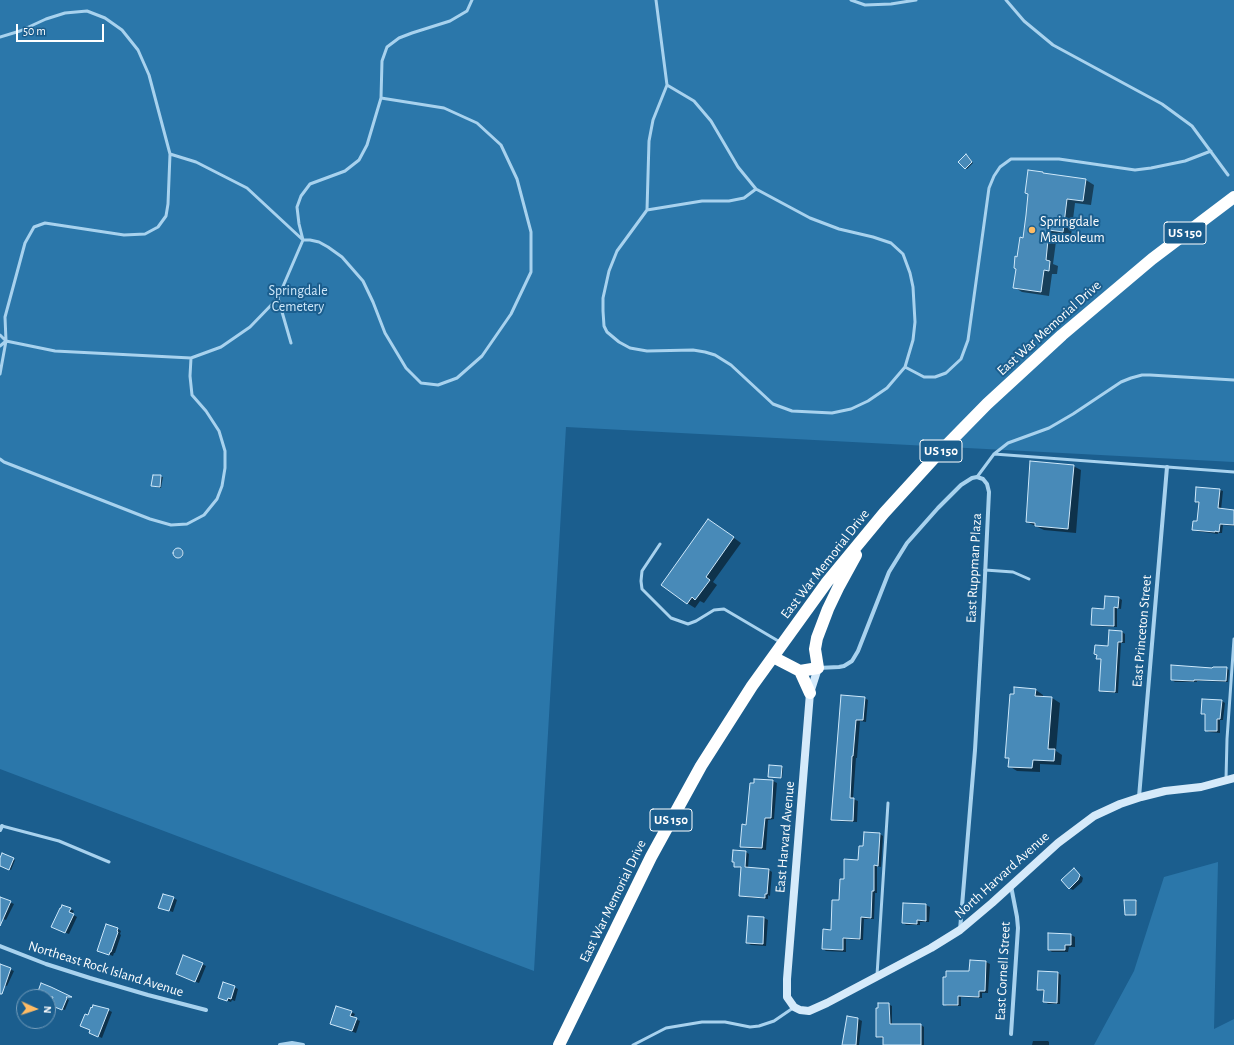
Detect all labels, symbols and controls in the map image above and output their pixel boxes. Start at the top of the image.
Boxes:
scale bar [18,16,106,42]
text: 50 m [23,25,46,37]
place label: Springdale Mausoleum [1040,214,1105,246]
road number: US 150 [1164,222,1206,244]
marker: Springdale Mausoleum [1027,225,1037,235]
street label: East War Memorial Drive [994,277,1104,379]
park label: Springdale Cemetery [268,283,328,316]
road number: US 150 [920,440,962,462]
street label: East War Memorial Drive [777,506,873,622]
street label: East Ruppman Plaza [963,513,985,623]
street label: East Princeton Street [1129,574,1155,688]
street label: East Harvard Avenue [772,780,798,894]
road number: US 150 [650,809,692,831]
street label: North Harvard Avenue [951,828,1053,922]
street label: East War Memorial Drive [576,837,650,965]
street label: East Cornell Street [992,921,1014,1021]
street label: Northeast Rock Island Avenue [26,937,186,1001]
north arrow [16,989,56,1029]
text: N [42,1005,53,1014]

